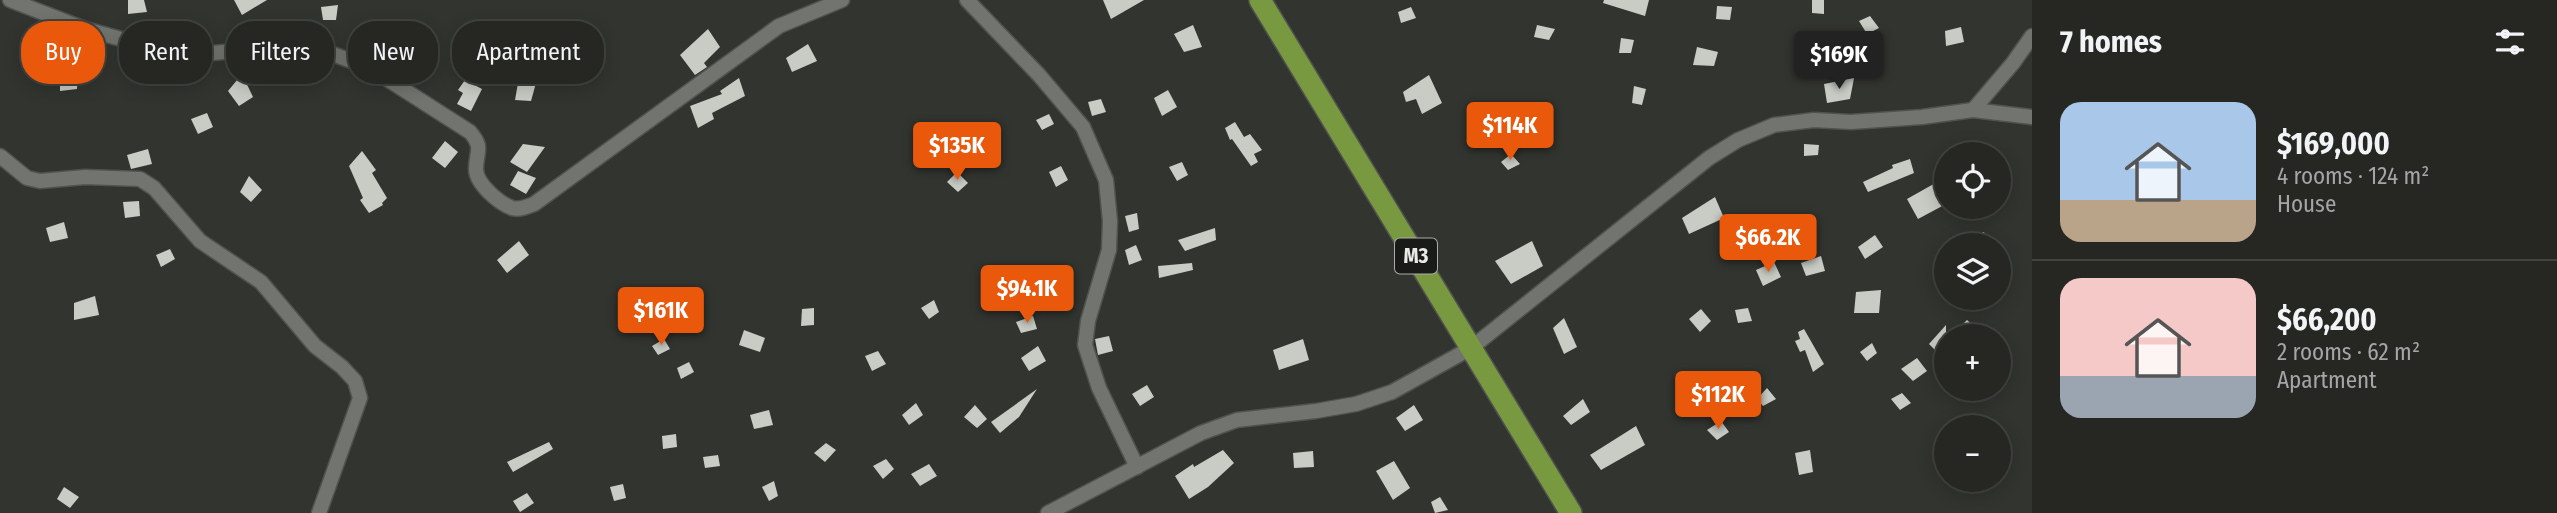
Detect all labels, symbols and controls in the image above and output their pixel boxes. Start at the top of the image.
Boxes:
chip: Buy [21,21,105,84]
chip: Rent [119,21,212,84]
chip: Filters [226,21,334,84]
chip: New [348,21,438,84]
chip: Apartment [452,21,604,84]
icon: filters [2491,23,2529,61]
text: 7 homes [2060,24,2162,60]
pin: $169K [1790,32,1888,91]
text: $169K [1810,40,1868,68]
pin: $114K [1461,102,1559,162]
text: $114K [1483,111,1537,139]
pin: $135K [908,122,1006,182]
text: $169,000 [2277,126,2390,162]
icon: home [2116,130,2200,214]
text: $135K [929,131,985,159]
map controls [1934,142,2011,492]
button: locate [1934,142,2011,219]
text: 4 rooms · 124 m² [2277,162,2429,190]
text: House [2277,190,2336,218]
pin: $66.2K [1711,215,1825,274]
text: $66.2K [1736,223,1800,251]
button: layers [1934,233,2011,310]
road number: M3 [1395,238,1437,274]
pin: $94.1K [970,266,1084,325]
text: $94.1K [997,274,1057,302]
pin: $161K [612,288,710,347]
text: $161K [634,296,688,324]
text: $66,200 [2277,302,2377,338]
icon: home [2116,306,2200,390]
button: + [1934,324,2011,401]
text: 2 rooms · 62 m² [2277,338,2420,366]
text: Apartment [2277,366,2377,394]
pin: $112K [1669,372,1767,431]
text: $112K [1691,380,1745,408]
button: − [1934,415,2011,492]

